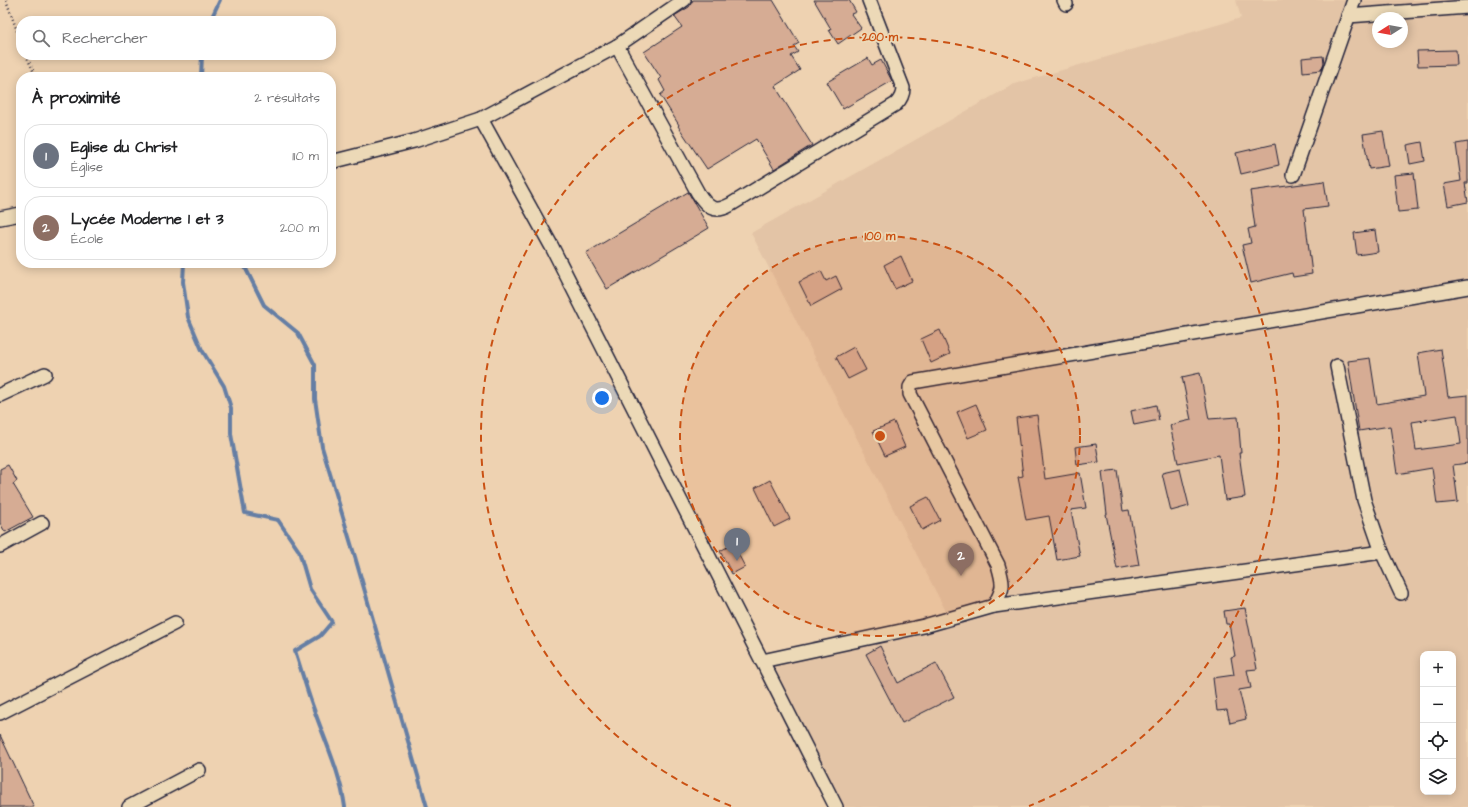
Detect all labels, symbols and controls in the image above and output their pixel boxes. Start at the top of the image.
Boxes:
north arrow [1372,12,1408,48]
search box [16,16,336,60]
icon: search [30,27,52,49]
text: Rechercher [62,28,147,49]
text: 200 m [861,29,899,46]
text: À proximité [32,86,121,110]
text: 2 résultats [254,89,320,107]
text: Eglise du Christ [71,137,177,158]
text: 1 [45,147,47,165]
text: 110 m [292,147,319,165]
text: Église [71,158,103,176]
text: Lycée Moderne 1 et 3 [71,209,224,230]
text: 2 [42,219,50,237]
text: 200 m [280,219,319,237]
text: 100 m [865,228,896,245]
text: École [71,230,103,248]
your location [592,388,612,408]
centre of rings [873,429,887,443]
pin: 1 [724,528,750,561]
pin: 2 [948,543,974,576]
map controls [1420,651,1456,795]
button: + [1420,651,1456,687]
button: − [1420,687,1456,723]
button: locate [1420,723,1456,759]
button: layers [1420,759,1456,795]

